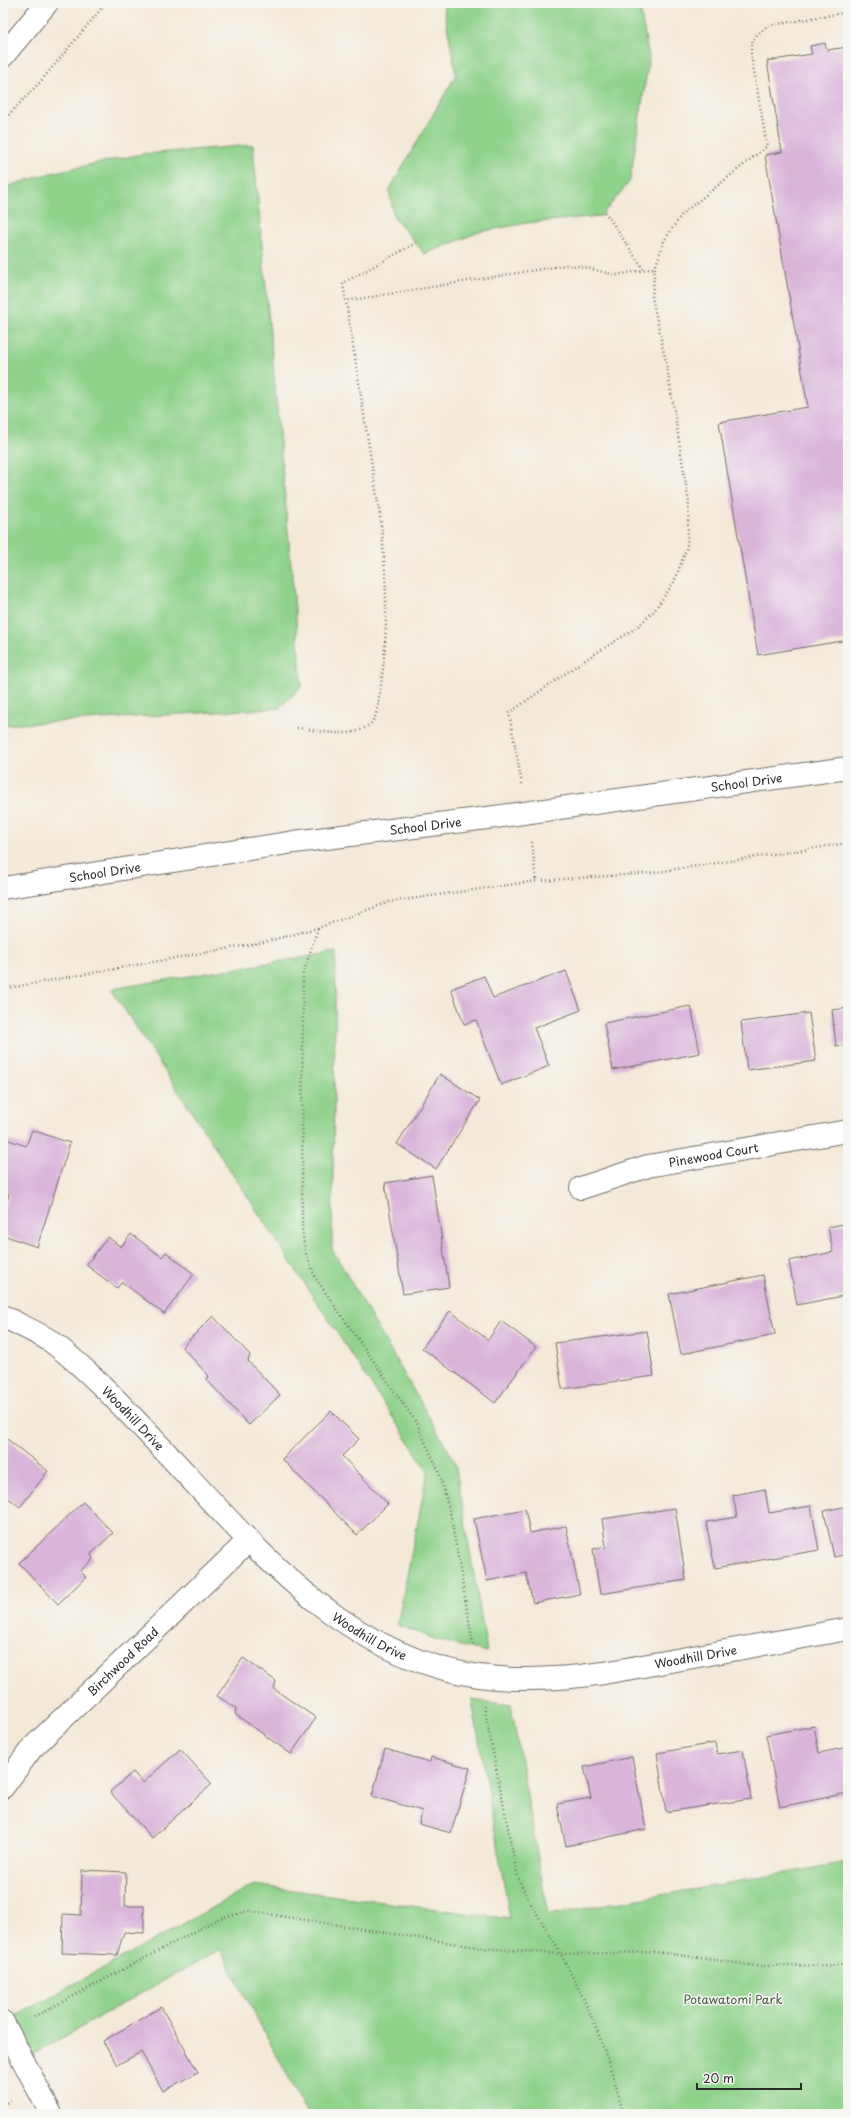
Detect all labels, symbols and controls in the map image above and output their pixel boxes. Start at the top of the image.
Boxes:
street label: School Drive [709,768,783,796]
street label: School Drive [388,812,462,839]
street label: School Drive [68,857,142,886]
street label: Pinewood Court [667,1138,760,1171]
street label: Woodhill Drive [98,1382,169,1454]
street label: Woodhill Drive [329,1608,410,1664]
street label: Birchwood Road [83,1623,162,1700]
street label: Woodhill Drive [653,1640,738,1673]
park label: Potawatomi Park [683,1990,783,2008]
scale bar [697,2065,801,2091]
text: 20 m [703,2069,734,2087]

